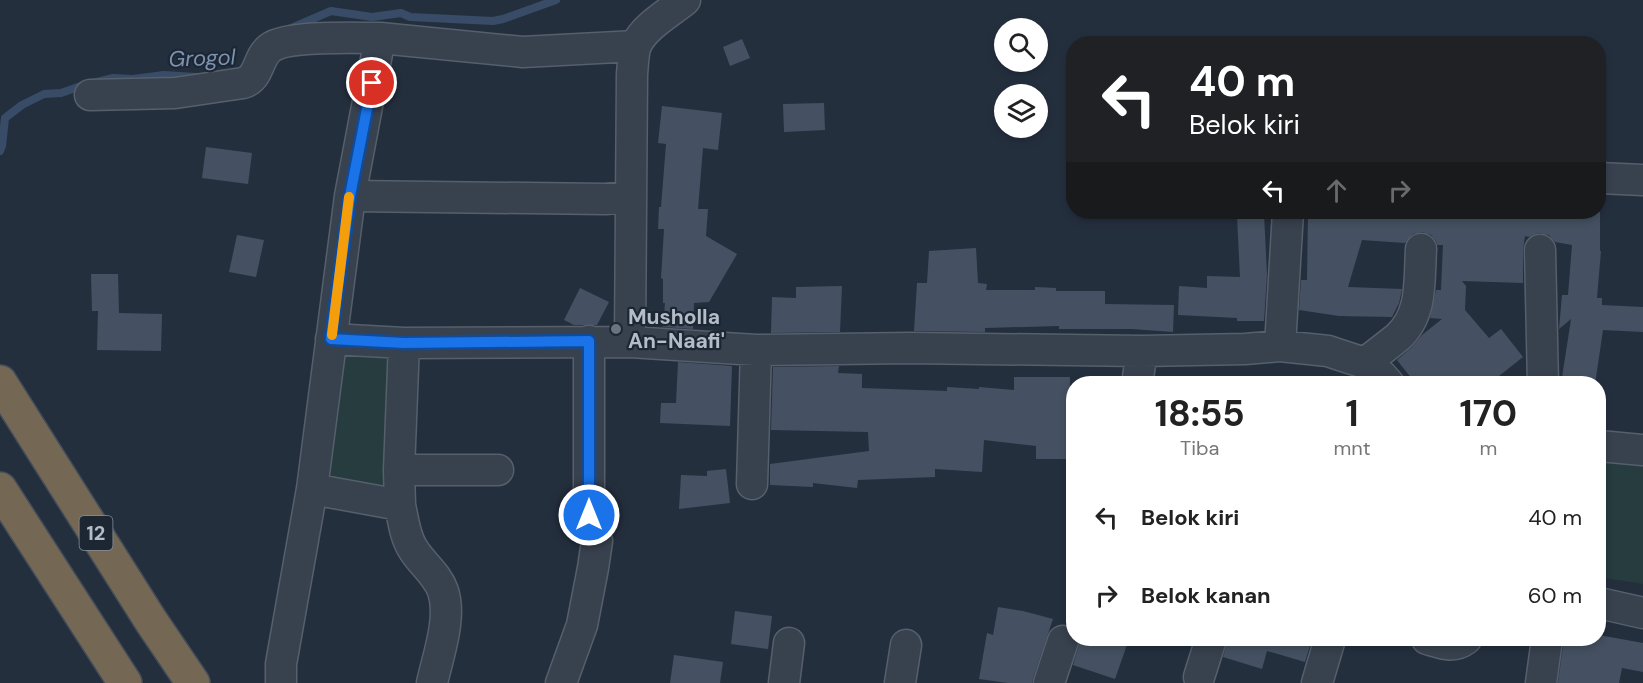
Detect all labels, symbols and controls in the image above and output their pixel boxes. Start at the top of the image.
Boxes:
map controls [994,18,1048,138]
button: search [994,18,1048,72]
water label: Grogol [168,42,237,74]
text: 40 m [1189,54,1295,109]
pin [346,57,397,108]
icon: left [1090,60,1168,138]
icon: arrive [355,66,388,99]
button: layers [994,84,1048,138]
text: Belok kiri [1189,107,1300,142]
icon: left [1257,174,1290,207]
icon: ahead [1320,174,1353,207]
icon: right [1383,174,1416,207]
place label: Musholla An-Naafi' [628,303,725,355]
marker: Musholla An-Naafi' [609,322,623,336]
text: 18:55 [1155,390,1245,437]
text: 1 [1346,390,1359,437]
text: 170 [1460,390,1517,437]
text: Tiba [1180,435,1219,461]
text: mnt [1334,435,1371,461]
text: m [1479,435,1497,461]
position arrow [557,483,621,547]
icon: left [1090,501,1123,534]
text: Belok kiri [1141,503,1239,532]
text: 40 m [1528,503,1582,532]
road number: 12 [80,516,112,550]
icon: right [1090,579,1123,612]
text: Belok kanan [1141,581,1271,610]
text: 60 m [1528,581,1582,610]

